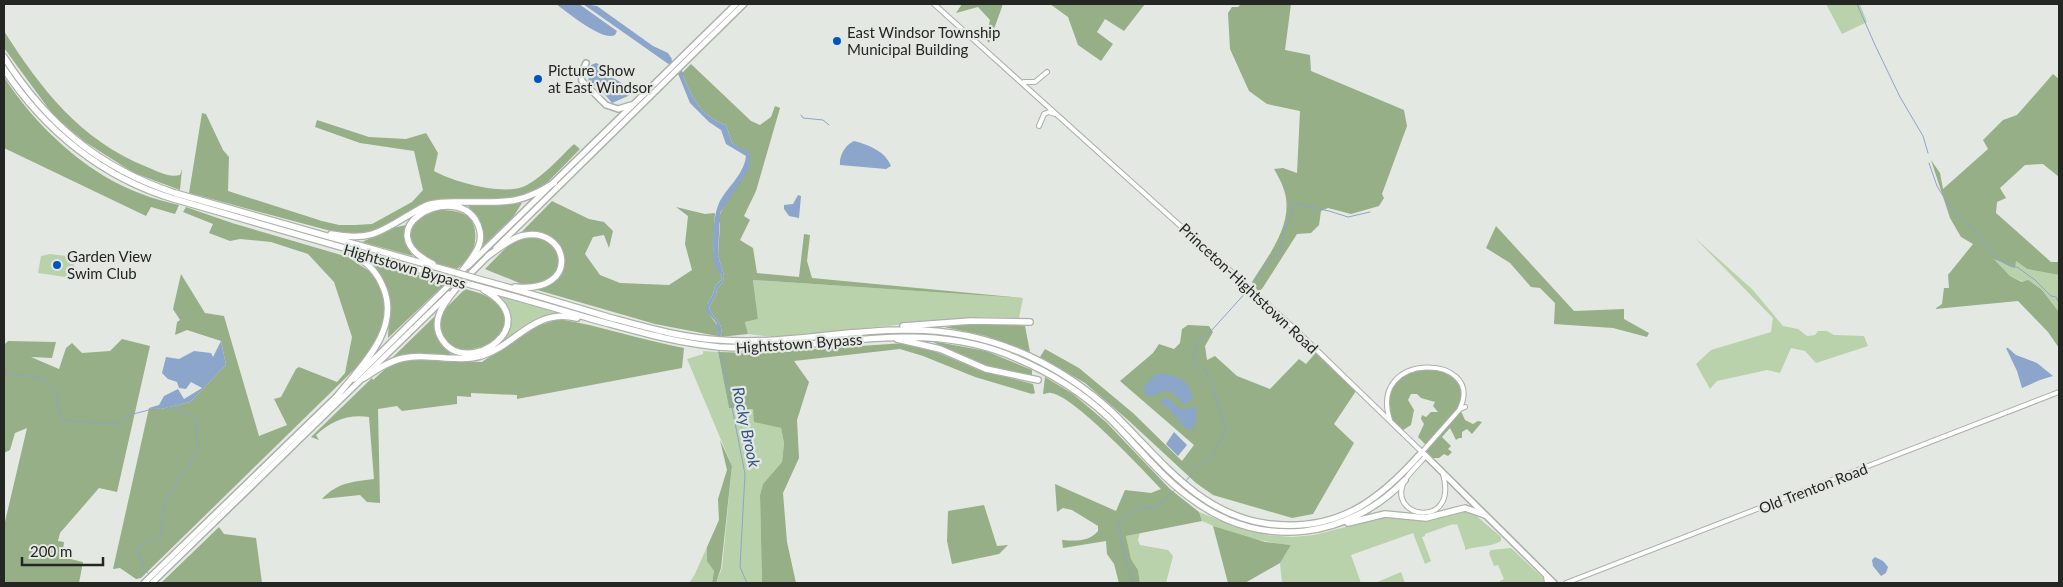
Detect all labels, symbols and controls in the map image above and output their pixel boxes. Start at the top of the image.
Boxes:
place label: East Windsor Township Municipal Building [847,23,1000,58]
marker: East Windsor Township Municipal Building [831,35,843,47]
place label: Picture Show at East Windsor [548,61,653,96]
marker: Picture Show at East Windsor [532,73,544,85]
street label: Princeton-Hightstown Road [1176,219,1322,357]
street label: Hightstown Bypass [342,240,468,292]
place label: Garden View Swim Club [67,247,152,282]
marker: Garden View Swim Club [51,259,63,271]
street label: Hightstown Bypass [735,330,863,356]
water label: Rocky Brook [729,385,765,469]
street label: Old Trenton Road [1756,459,1870,517]
scale bar [22,534,104,566]
text: 200 m [30,542,72,560]

